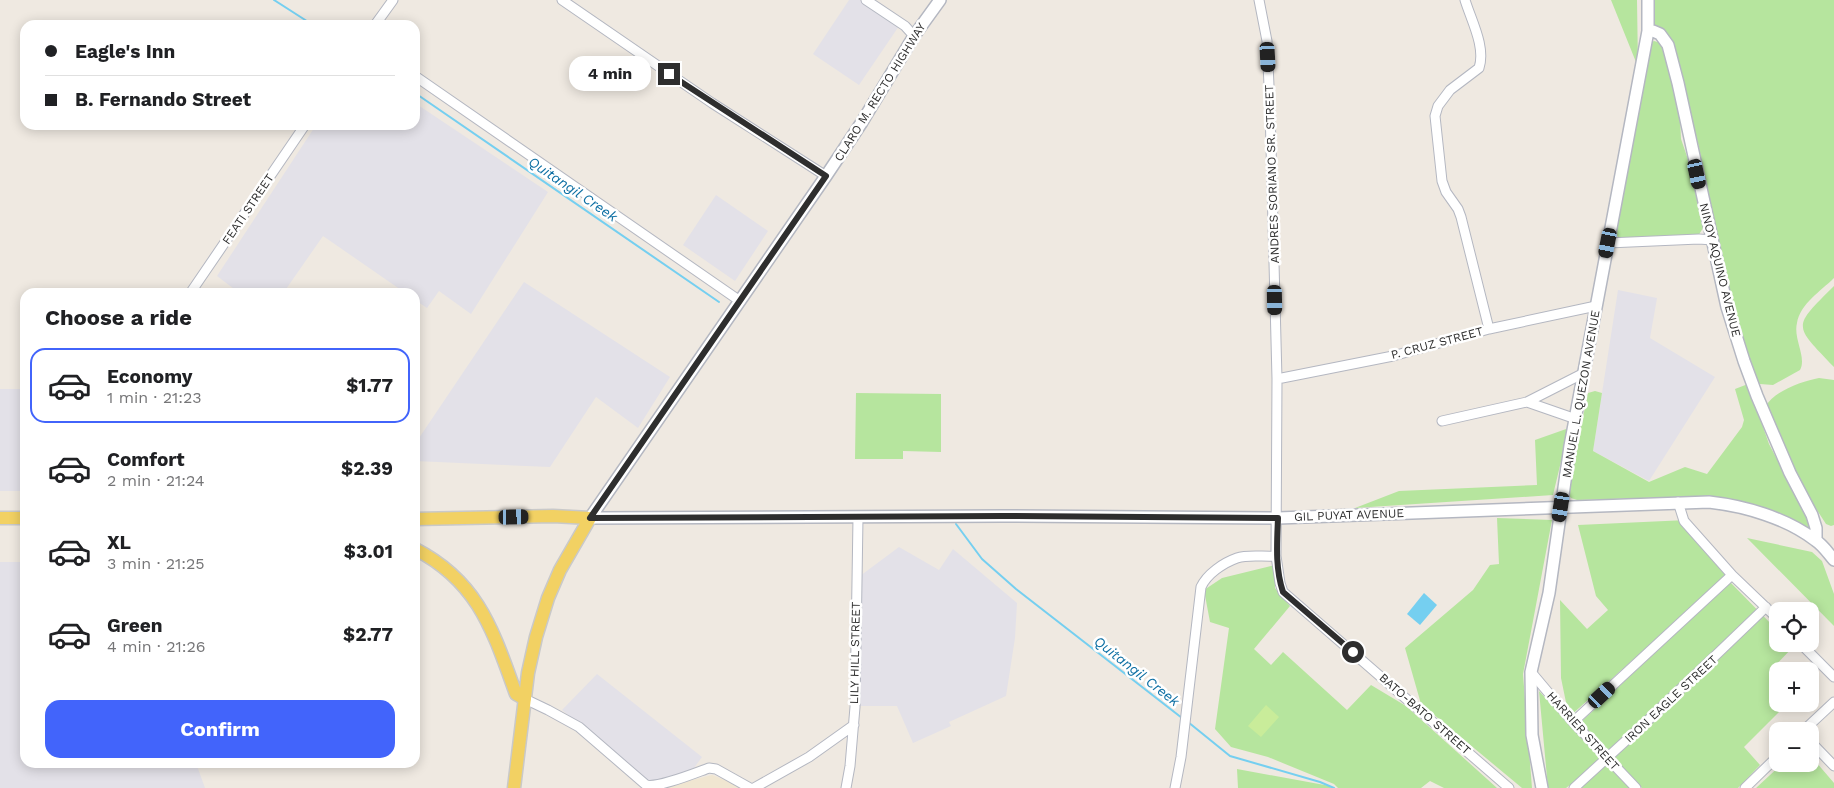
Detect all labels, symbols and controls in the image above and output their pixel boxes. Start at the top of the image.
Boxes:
street label: CLARO M. RECTO HIGHWAY [832,20,929,164]
text: Eagle's Inn [75,40,175,63]
car [1259,42,1276,72]
callout: 4 min [569,56,652,92]
route end [658,63,680,85]
text: 4 min [588,64,632,83]
street label: ANDRES SORIANO SR. STREET [1262,84,1282,264]
text: B. Fernando Street [75,88,251,111]
water label: Quitangil Creek [525,153,621,225]
car [1686,158,1707,190]
street label: FEATI STREET [219,171,277,247]
street label: NINOY AQUINO AVENUE [1697,202,1744,339]
car [1597,227,1618,259]
car [1267,285,1282,315]
text: Choose a ride [45,305,192,330]
street label: MANUEL L. QUEZON AVENUE [1559,309,1603,479]
street label: P. CRUZ STREET [1389,324,1485,362]
icon: car [47,363,92,408]
text: Economy [107,365,192,388]
text: $1.77 [346,374,393,397]
text: 1 min · 21:23 [107,388,202,407]
icon: car [47,446,92,491]
text: Comfort [107,448,185,471]
text: $2.39 [341,457,393,480]
text: 2 min · 21:24 [107,471,205,490]
car [1551,491,1570,523]
street label: GIL PUYAT AVENUE [1294,506,1405,524]
car [498,509,529,525]
icon: car [47,529,92,574]
text: XL [107,531,131,554]
text: $3.01 [344,540,393,563]
text: 3 min · 21:25 [107,554,205,573]
street label: LILY HILL STREET [847,602,863,704]
map controls [1769,602,1819,772]
button: locate [1769,602,1819,652]
icon: car [47,612,92,657]
text: Green [107,614,163,637]
text: $2.77 [343,623,393,646]
water label: Quitangil Creek [1091,633,1183,710]
text: 4 min · 21:26 [107,637,206,656]
route start [1342,641,1364,663]
street label: IRON EAGLE STREET [1622,652,1720,746]
button: + [1769,662,1819,712]
street label: BATO-BATO STREET [1376,671,1474,757]
car [1585,679,1618,711]
street label: HARRIER STREET [1544,689,1622,773]
button: Confirm [45,700,395,758]
button: − [1769,722,1819,772]

